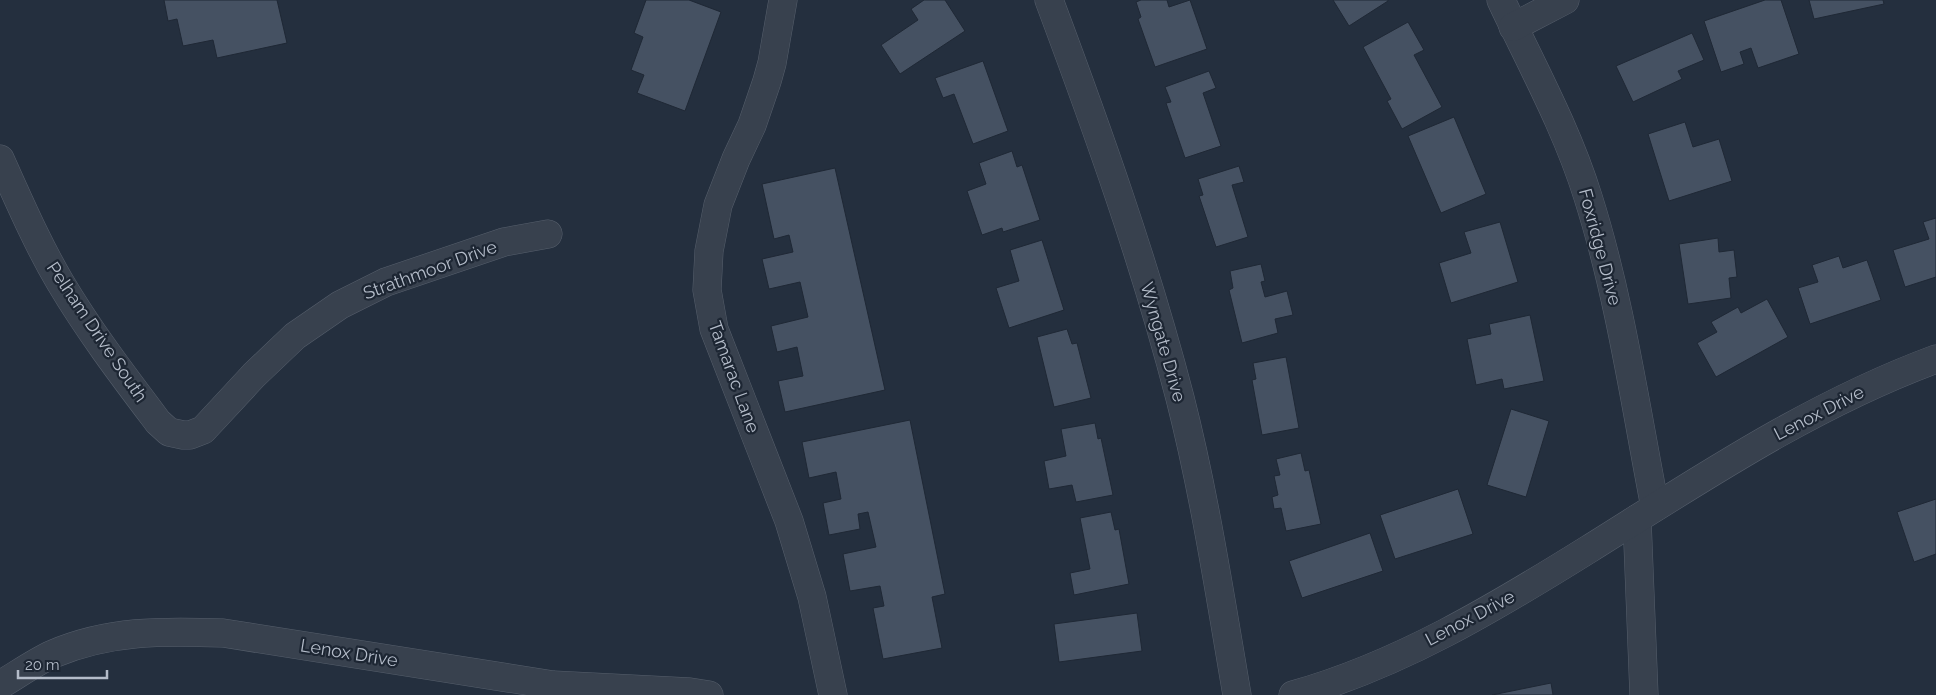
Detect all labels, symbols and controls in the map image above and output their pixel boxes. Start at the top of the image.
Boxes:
street label: Foxridge Drive [1575,186,1626,308]
street label: Strathmoor Drive [360,235,500,303]
street label: Pelham Drive South [43,258,152,406]
street label: Wyngate Drive [1136,280,1191,405]
street label: Tamarac Lane [705,318,765,436]
street label: Lenox Drive [1770,381,1868,444]
street label: Lenox Drive [1421,585,1518,650]
street label: Lenox Drive [299,634,400,671]
scale bar [18,648,106,680]
text: 20 m [25,656,60,674]

